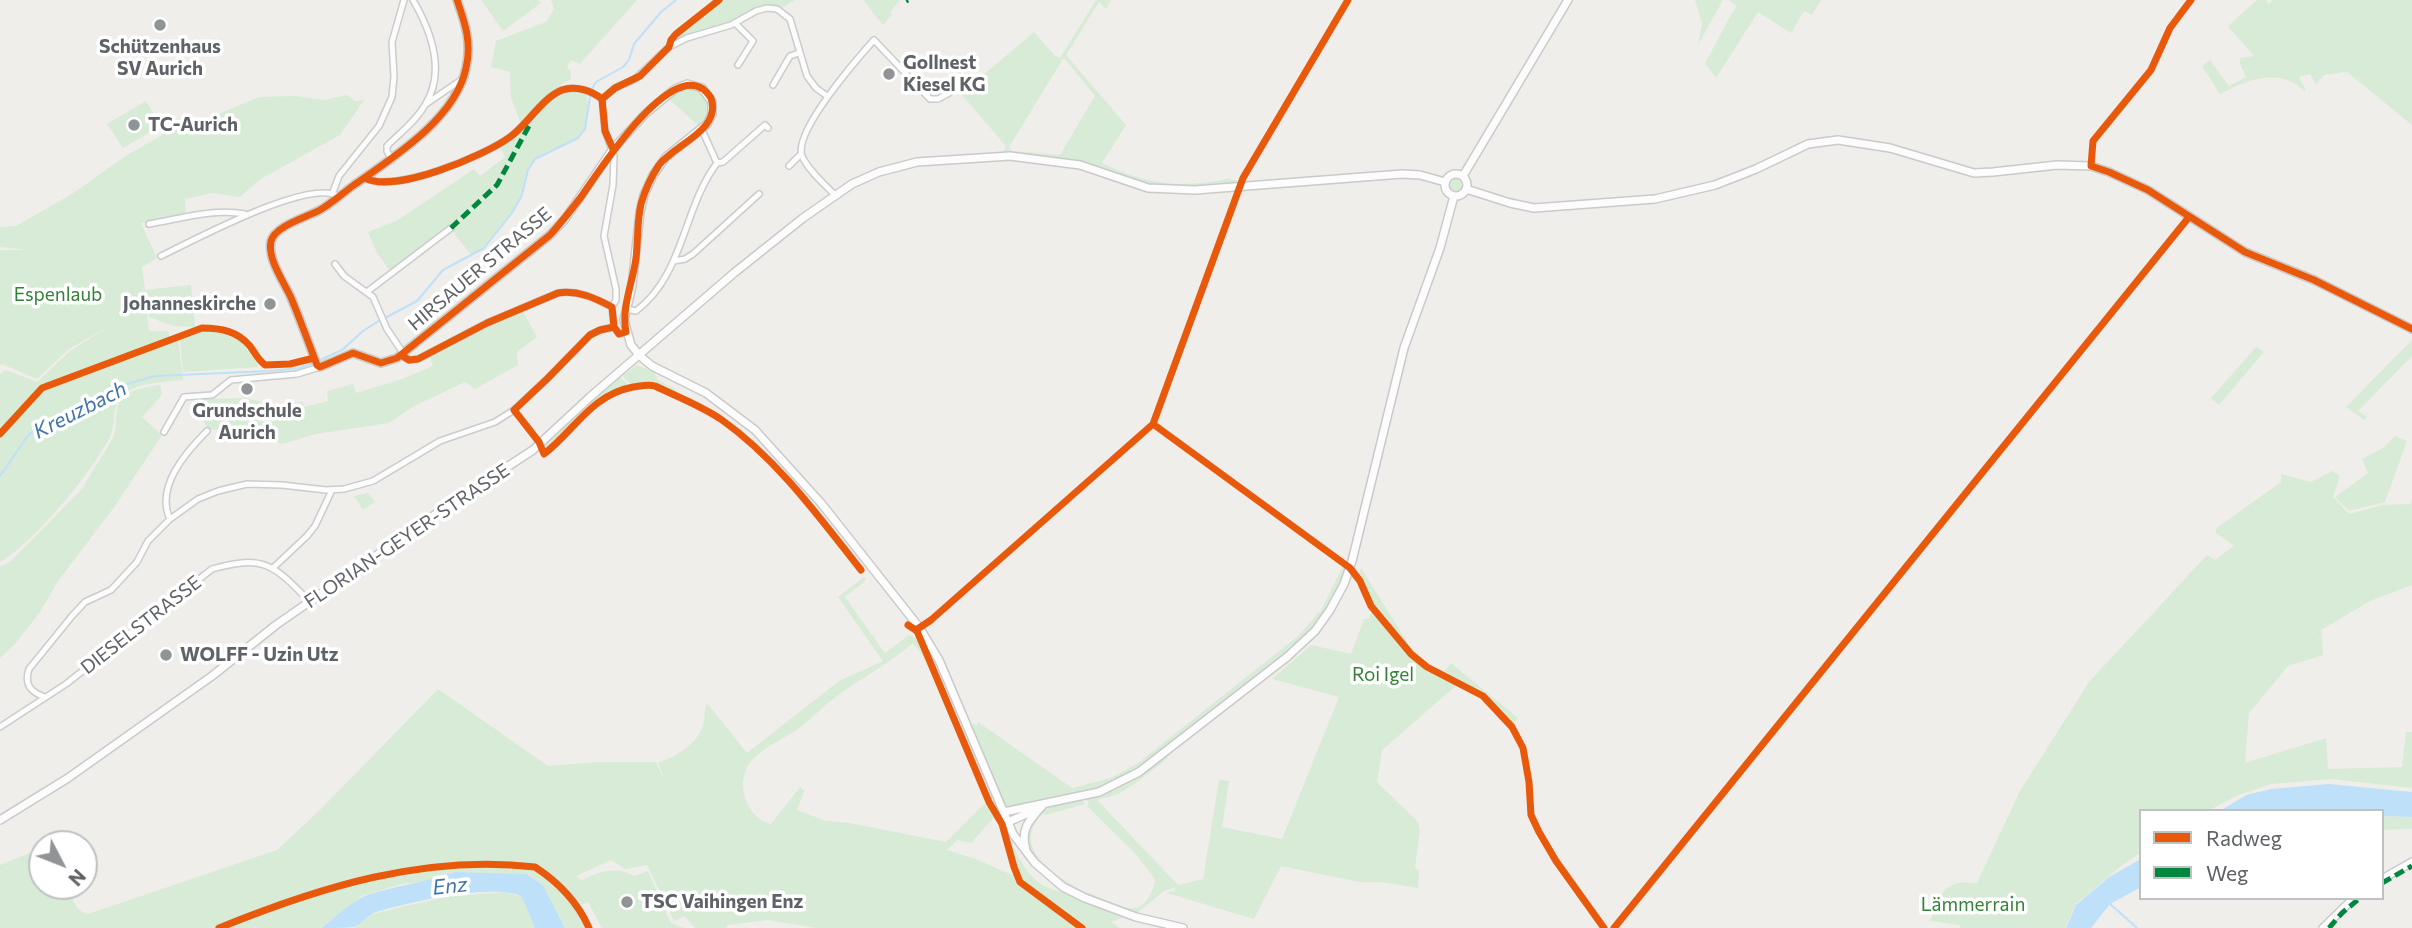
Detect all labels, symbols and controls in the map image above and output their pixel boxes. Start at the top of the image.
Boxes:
marker: Schützenhaus SV Aurich [152,17,168,33]
place label: Schützenhaus SV Aurich [99,36,221,80]
place label: Gollnest Kiesel KG [903,52,986,96]
marker: Gollnest Kiesel KG [881,66,897,82]
place label: TC-Aurich [148,114,238,136]
marker: TC-Aurich [126,117,142,133]
street label: HIRSAUER STRASSE [404,202,556,336]
park label: Espenlaub [14,284,102,306]
place label: Johanneskirche [123,293,256,315]
marker: Johanneskirche [262,296,278,312]
water label: Kreuzbach [29,376,131,444]
marker: Grundschule Aurich [239,381,255,397]
place label: Grundschule Aurich [192,400,302,444]
street label: FLORIAN-GEYER-STRASSE [300,459,514,613]
street label: DIESELSTRASSE [76,571,206,679]
place label: WOLFF - Uzin Utz [180,644,338,666]
marker: WOLFF - Uzin Utz [158,647,174,663]
park label: Roi Igel [1352,664,1414,686]
legend [2139,809,2384,900]
text: Radweg [2206,825,2282,850]
north arrow [28,830,98,900]
text: Weg [2206,860,2248,885]
text: N [64,865,91,891]
water label: Enz [431,872,469,900]
place label: TSC Vaihingen Enz [641,891,803,913]
marker: TSC Vaihingen Enz [619,894,635,910]
park label: Lämmerrain [1921,894,2025,916]

